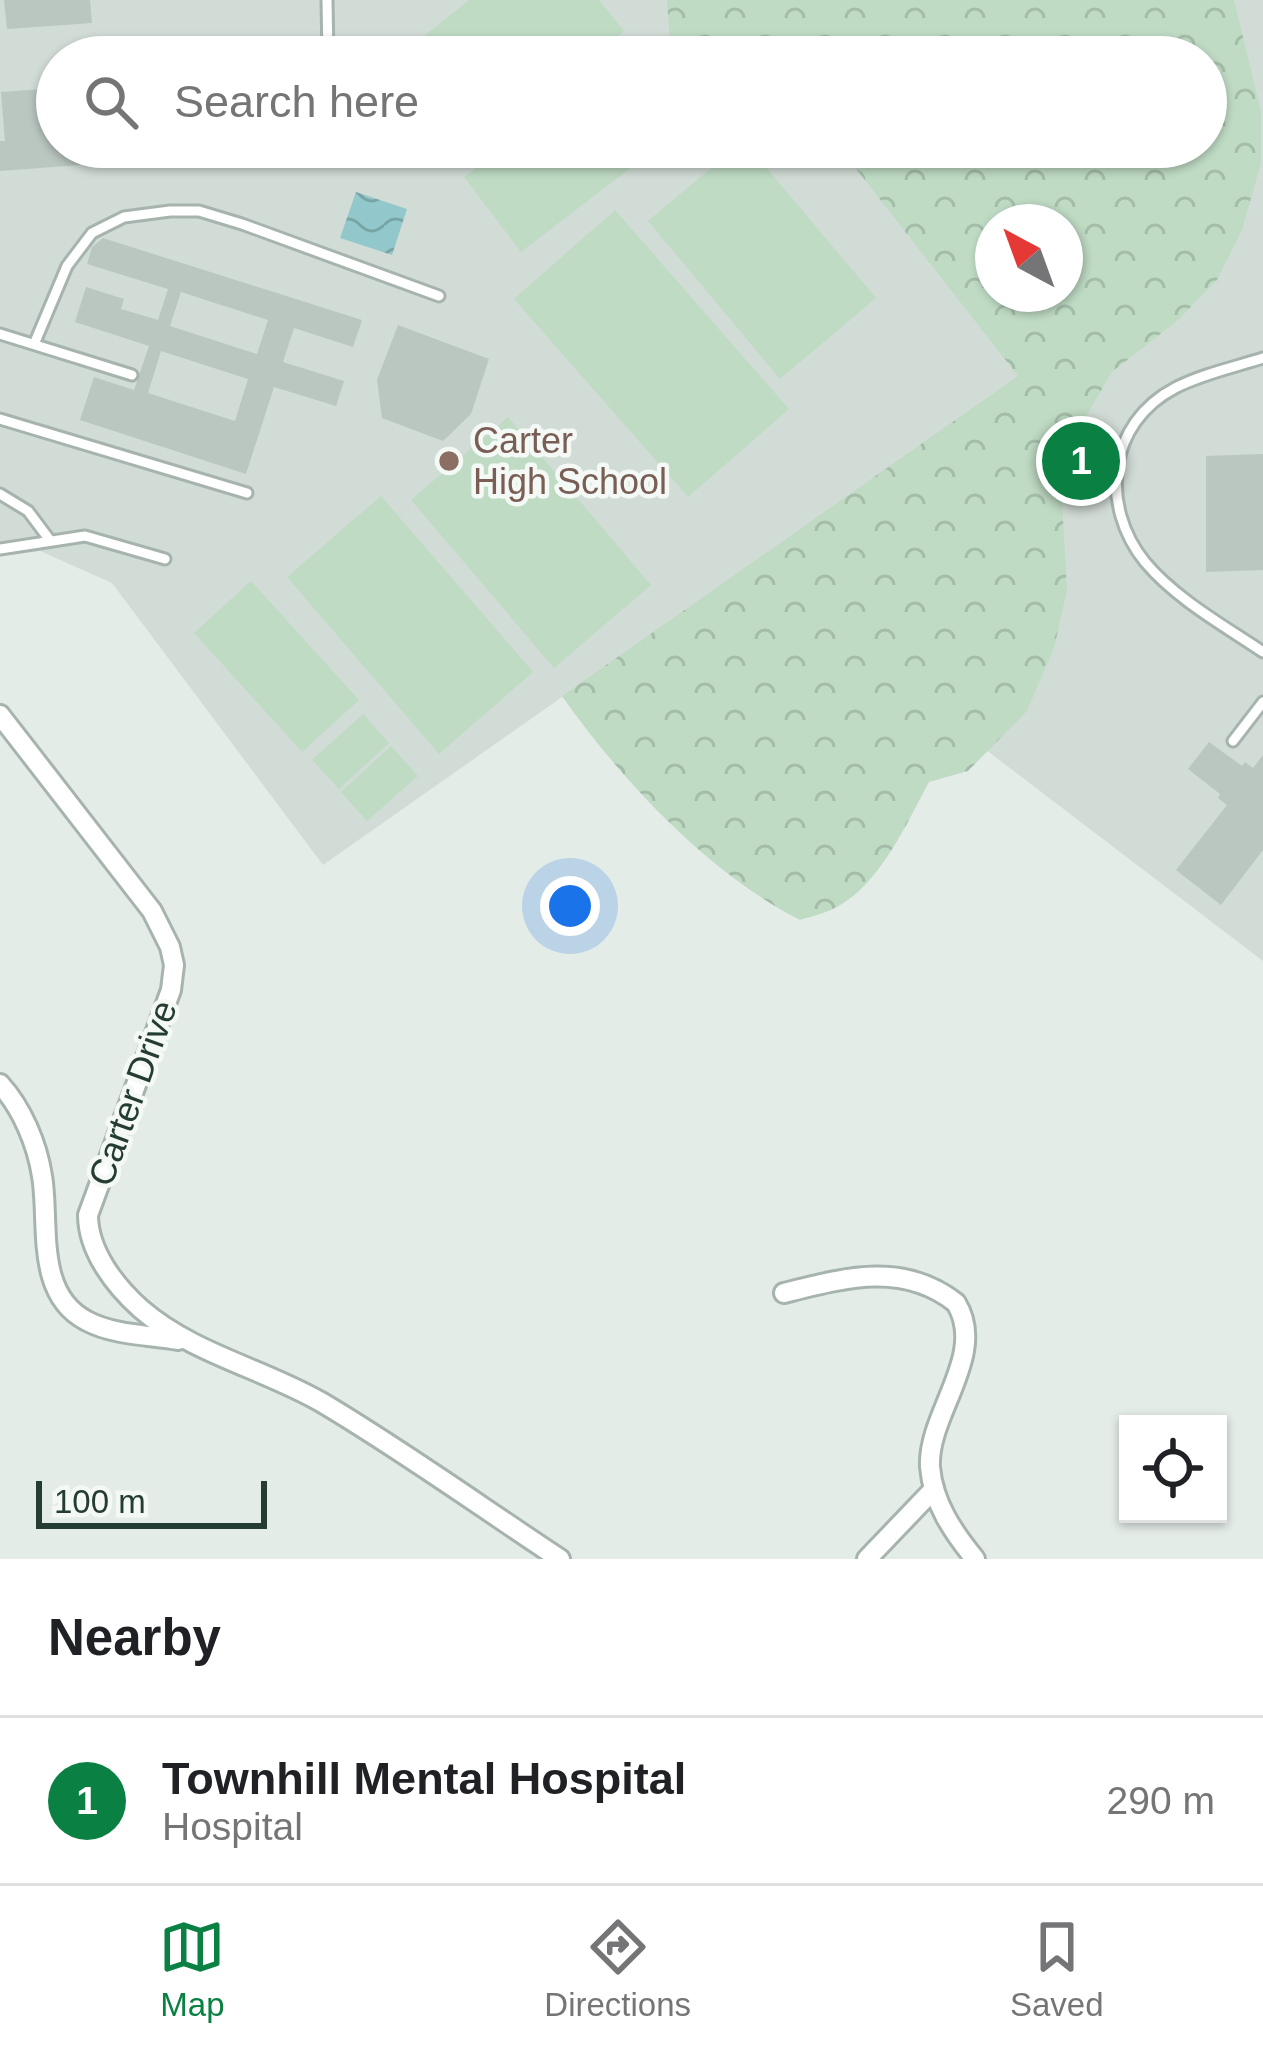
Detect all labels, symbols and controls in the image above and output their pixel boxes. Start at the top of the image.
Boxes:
search box [36,36,1227,168]
icon: search [78,69,144,135]
text: Search here [174,76,419,127]
north arrow [975,204,1083,312]
pin: 1 [1042,416,1120,506]
place label: Carter High School [473,420,667,502]
marker: Carter High School [436,448,462,474]
your location [540,876,600,936]
street label: Carter Drive [80,995,185,1191]
map controls [1119,1415,1227,1523]
button: locate [1119,1415,1227,1523]
scale bar [36,1475,267,1528]
text: 100 m [54,1483,146,1520]
text: Nearby [48,1609,221,1666]
text: Townhill Mental Hospital [162,1753,686,1804]
text: 1 [76,1779,98,1822]
text: 290 m [1107,1779,1215,1822]
text: Hospital [162,1805,303,1848]
tab: Map [159,1914,225,2024]
tab: Directions [544,1914,691,2024]
tab: Saved [1010,1914,1104,2024]

